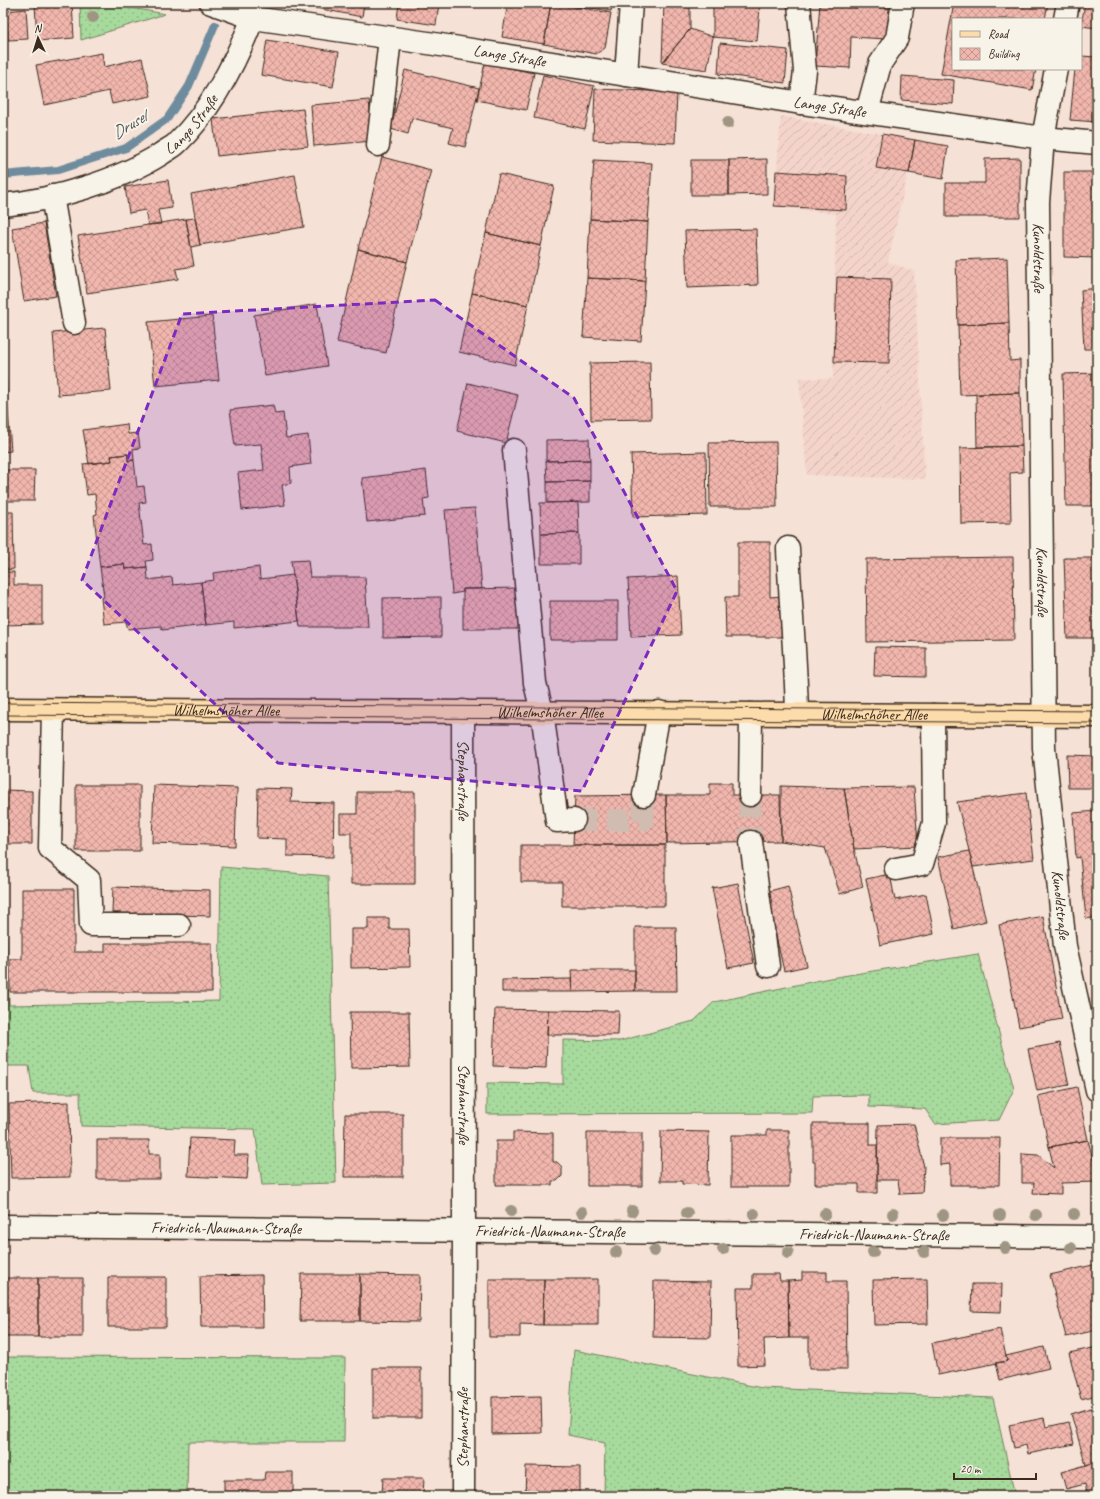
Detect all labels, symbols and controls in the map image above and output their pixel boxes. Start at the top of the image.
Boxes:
north arrow [18,18,58,58]
legend [952,18,1082,70]
text: N [33,21,43,35]
text: Road [988,26,1010,42]
street label: Lange Straße [472,40,549,72]
text: Building [988,46,1020,62]
street label: Lange Straße [161,90,224,159]
street label: Lange Straße [792,92,869,122]
water label: Drusel [108,103,155,143]
street label: Kunoldstraße [1028,223,1049,294]
street label: Kunoldstraße [1032,547,1053,618]
street label: Wilhelmshöher Allee [173,700,281,721]
street label: Wilhelmshöher Allee [497,702,605,723]
street label: Wilhelmshöher Allee [821,704,929,725]
street label: Stephanstraße [453,740,473,822]
street label: Kunoldstraße [1047,869,1074,942]
street label: Stephanstraße [454,1064,474,1146]
street label: Friedrich-Naumann-Straße [151,1217,303,1239]
street label: Friedrich-Naumann-Straße [475,1221,627,1242]
street label: Friedrich-Naumann-Straße [799,1224,951,1246]
street label: Stephanstraße [453,1386,473,1468]
scale bar [954,1455,1036,1481]
text: 20 m [960,1461,982,1477]

